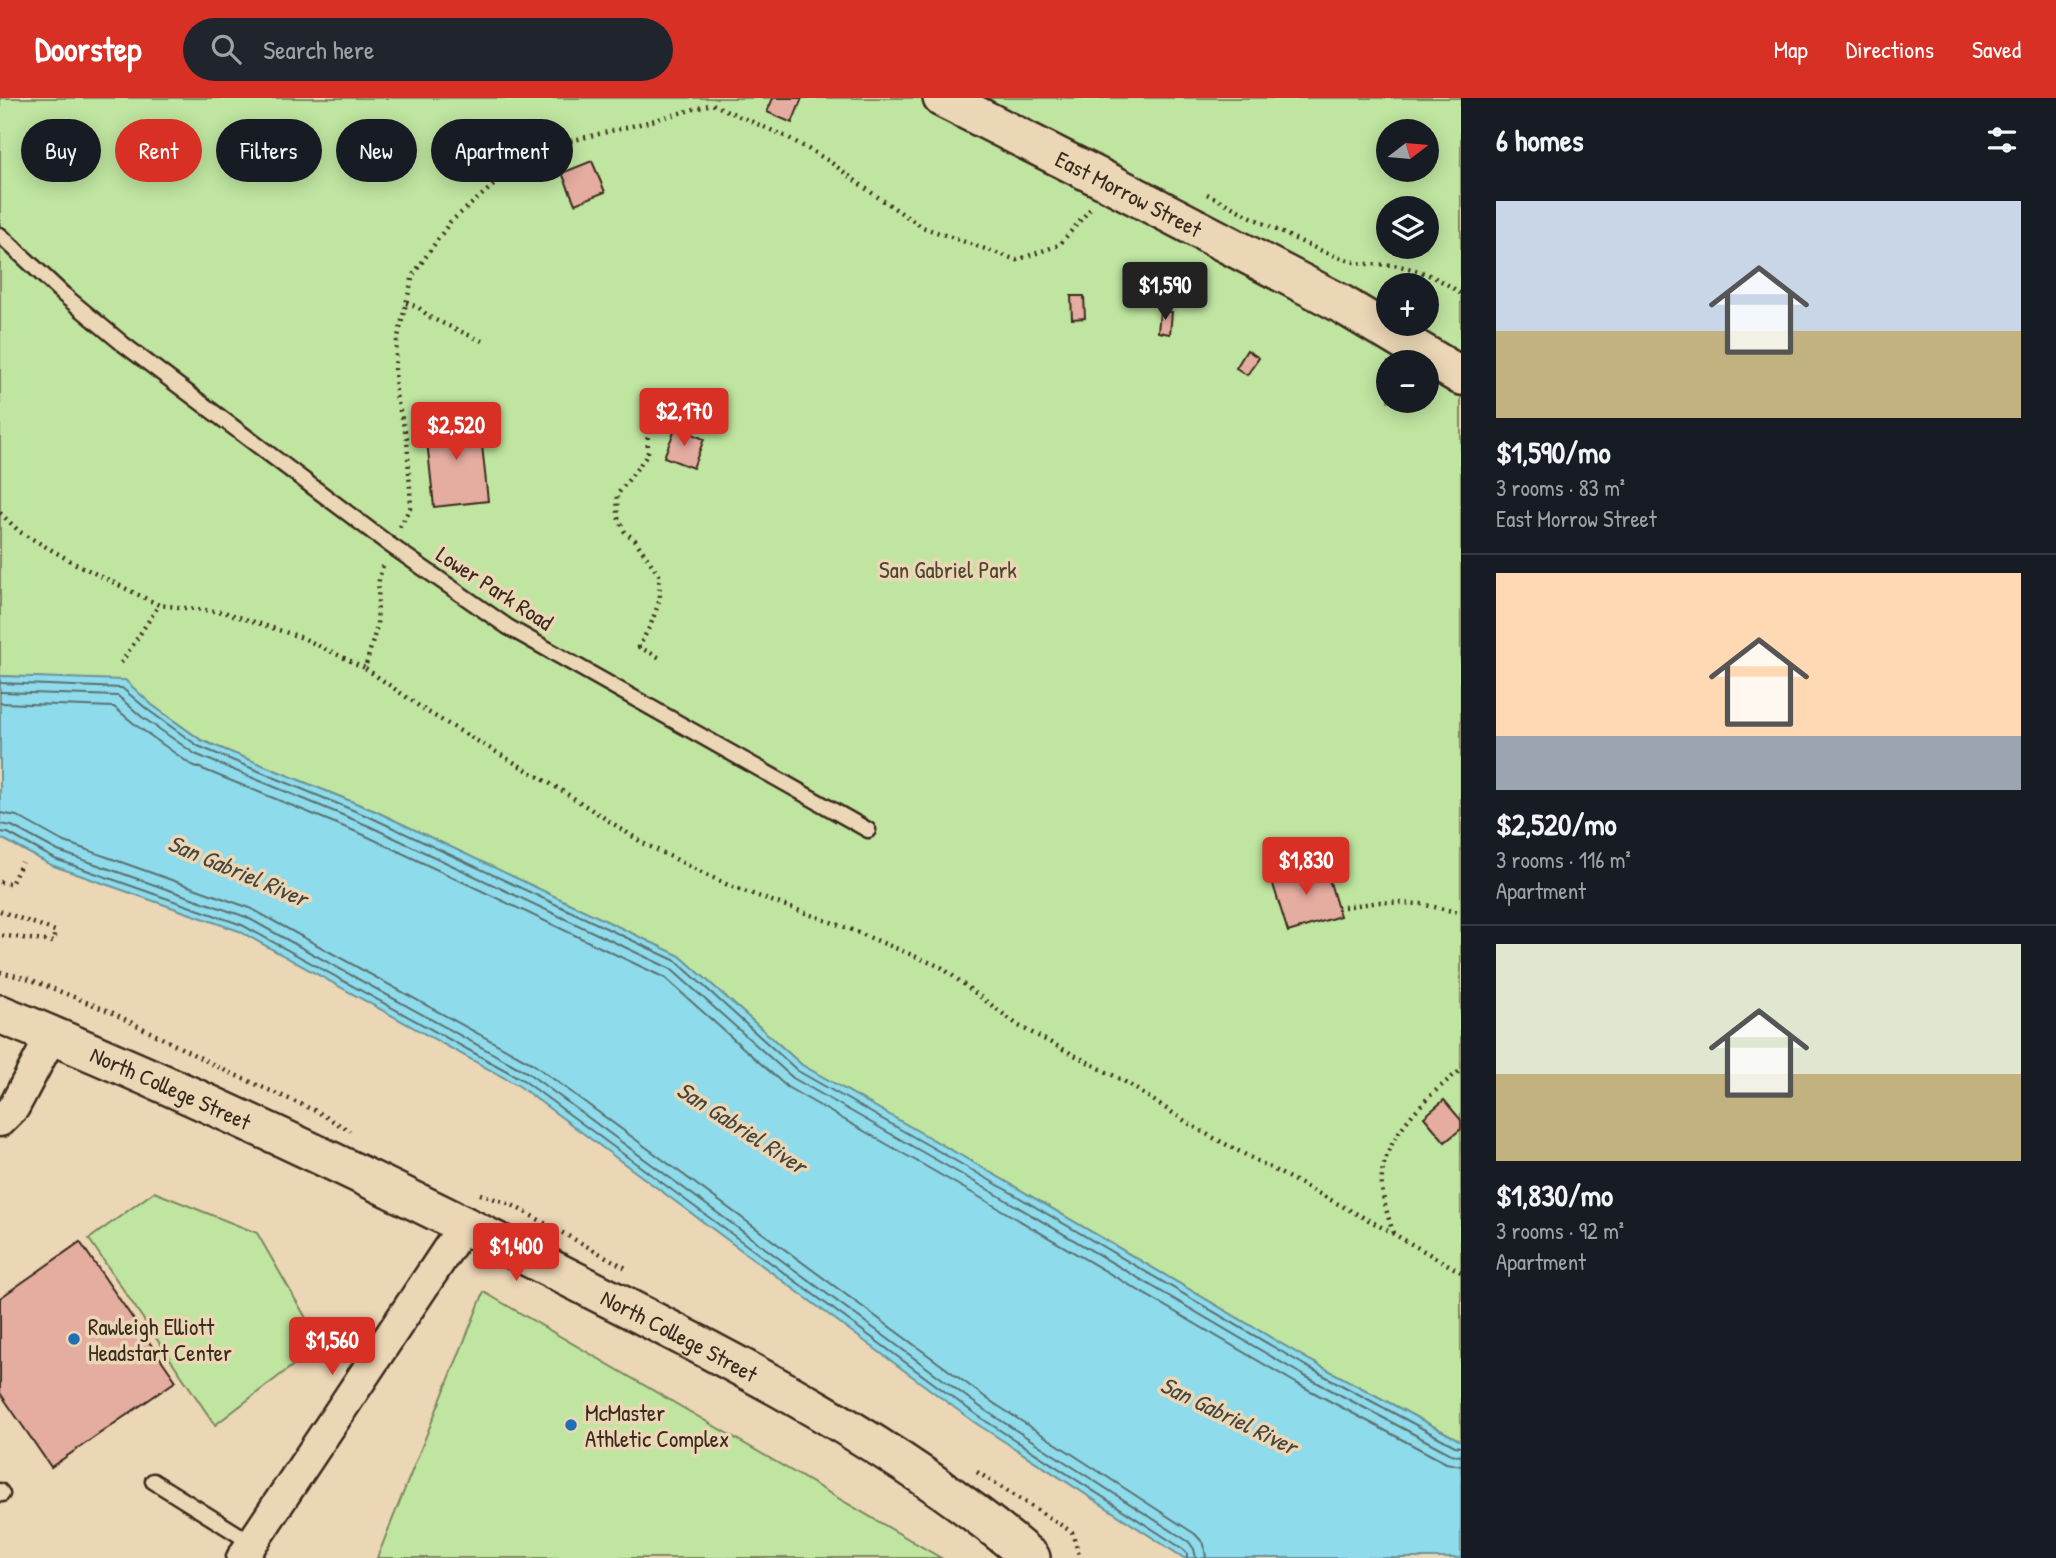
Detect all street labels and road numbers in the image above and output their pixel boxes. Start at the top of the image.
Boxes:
street label: East Morrow Street [1051,143,1209,244]
street label: Lower Park Road [431,539,559,637]
street label: North College Street [86,1038,257,1137]
street label: North College Street [596,1282,764,1389]

